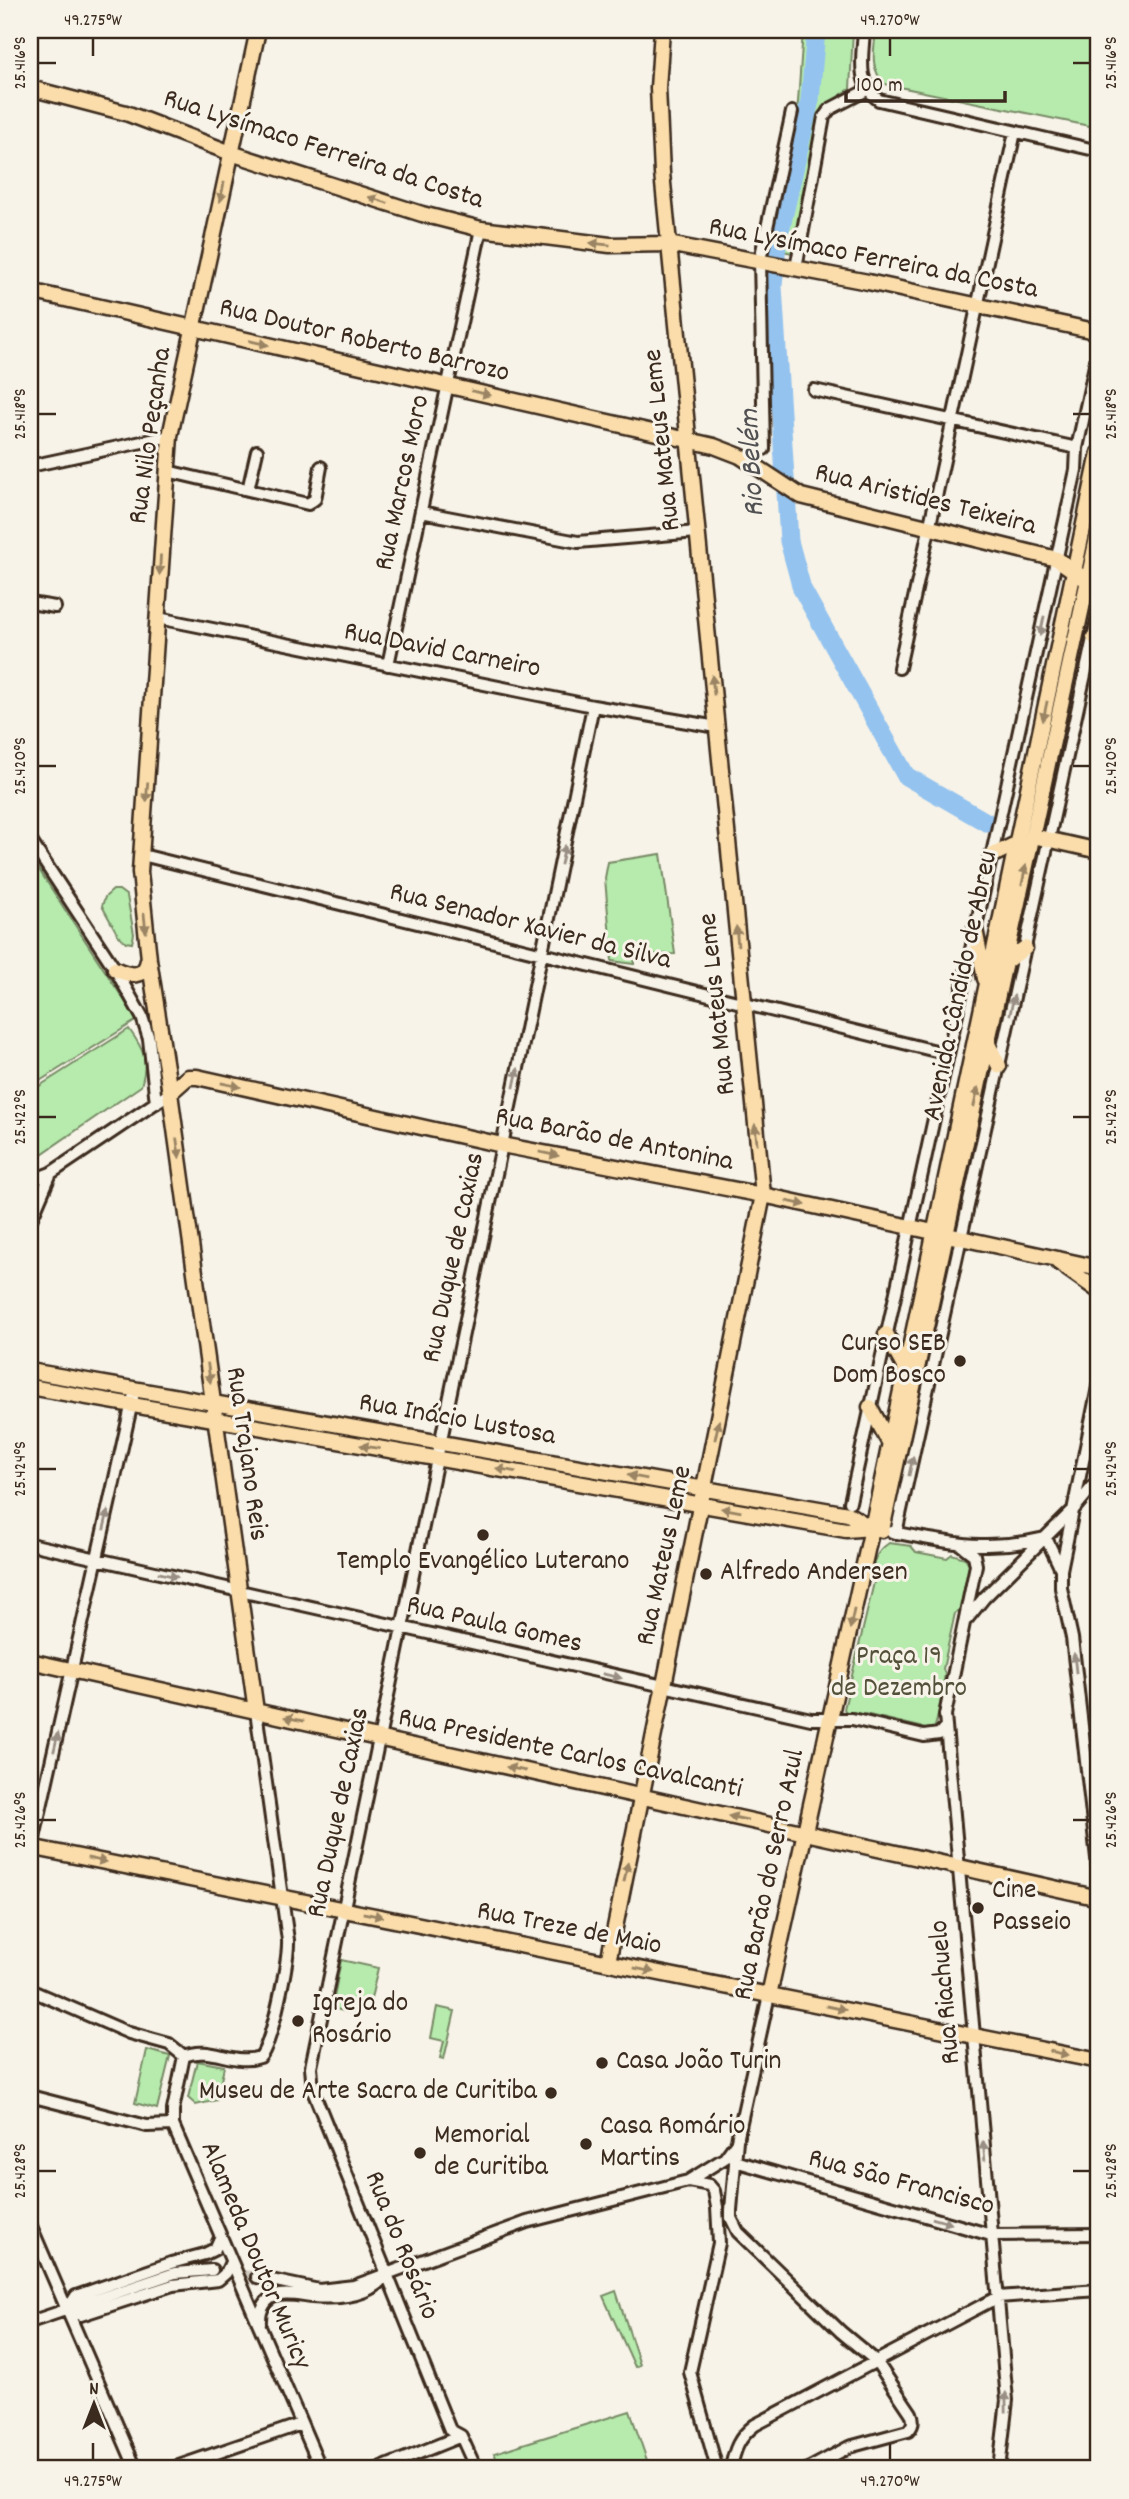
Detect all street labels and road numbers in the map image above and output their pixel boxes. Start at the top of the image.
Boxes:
street label: Rua Lysímaco Ferreira da Costa [158,80,489,222]
street label: Rua Lysímaco Ferreira da Costa [705,208,1042,312]
street label: Rua Doutor Roberto Barrozo [215,289,513,395]
street label: Rua Nilo Peçanha [120,344,184,527]
street label: Rua Mateus Leme [635,347,693,533]
street label: Rua Marcos Moro [366,391,442,575]
street label: Rua Aristides Teixeira [810,454,1041,548]
street label: Rua David Carneiro [340,613,544,691]
street label: Avenida Cândido de Abreu [914,847,1010,1125]
street label: Rua Senador Xavier da Silva [385,874,676,983]
street label: Rua Mateus Leme [690,911,748,1097]
street label: Rua Barão de Antonina [491,1098,737,1184]
street label: Rua Duque de Caxias [413,1149,497,1367]
street label: Rua Trajano Reis [213,1365,277,1543]
street label: Rua Inácio Lustosa [355,1384,559,1458]
street label: Rua Mateus Leme [627,1462,705,1650]
street label: Rua Paula Gomes [402,1586,586,1666]
street label: Rua Presidente Carlos Cavalcanti [394,1699,746,1811]
street label: Rua Duque de Caxias [298,1704,382,1922]
street label: Rua Barão do Serro Azul [725,1745,817,2004]
street label: Rua Treze de Maio [473,1892,665,1968]
street label: Rua Riachuelo [921,1918,973,2066]
street label: Alameda Doutor Muricy [188,2136,320,2377]
street label: Rua São Francisco [803,2140,999,2228]
street label: Rua do Rosário [352,2166,448,2326]

